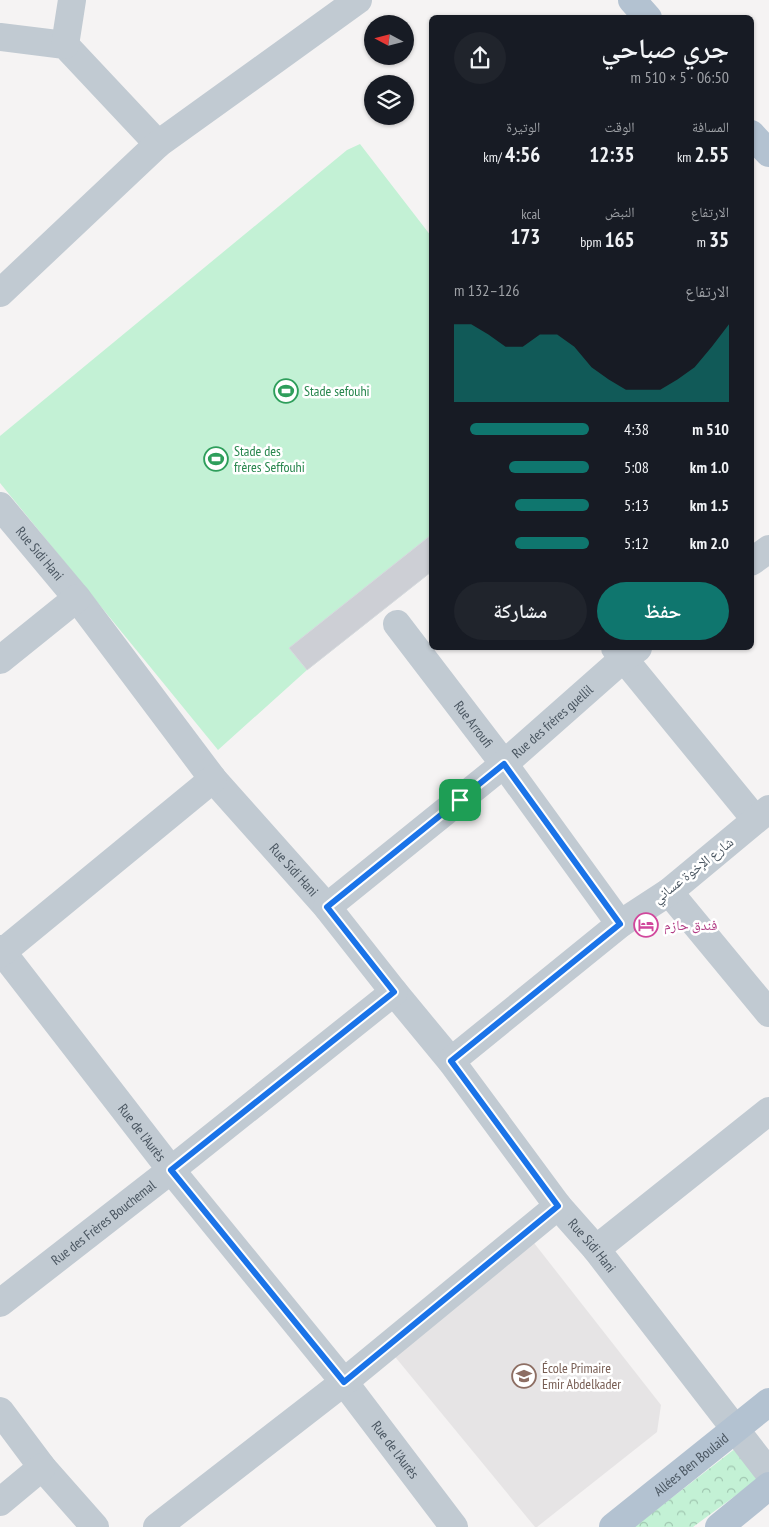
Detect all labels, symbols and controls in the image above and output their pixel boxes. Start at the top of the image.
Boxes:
north arrow [364,15,414,65]
map controls [364,15,414,125]
text: جري صباحي [601,29,729,66]
button: share [454,32,506,84]
text: 06:50 · 5 × 510 m [631,67,729,87]
button: layers [364,75,414,125]
text: الوتيرة [506,118,540,136]
text: الوقت [605,118,635,136]
text: المسافة [692,118,729,136]
text: 4:56 [505,141,540,168]
text: 12:35 [589,141,635,168]
text: 2.55 [694,141,729,168]
text: /km [483,148,505,166]
text: km [677,148,694,166]
text: النبض [605,203,635,221]
text: الارتفاع [691,203,729,221]
text: kcal [521,205,540,223]
text: 173 [510,223,540,250]
text: 165 [605,226,635,253]
text: 35 [709,226,729,253]
text: bpm [580,233,605,251]
text: m [697,233,709,251]
text: 126–132 m [454,280,520,300]
text: الارتفاع [685,281,729,301]
sports icon: Stade sefouhi [273,378,299,404]
place label: Stade sefouhi [304,382,370,400]
text: 4:38 [624,419,649,439]
text: 510 m [692,419,729,439]
place label: Stade des frères Seffouhi [234,442,305,476]
sports icon: Stade des frères Seffouhi [203,446,229,472]
text: 5:08 [624,457,649,477]
text: 1.0 km [690,457,729,477]
text: 5:13 [624,495,649,515]
text: 1.5 km [690,495,729,515]
street label: Rue Sidi Hani [12,523,68,584]
text: 5:12 [624,533,649,553]
text: 2.0 km [690,533,729,553]
button: مشاركة [454,582,587,640]
button: حفظ [597,582,729,640]
street label: Rue des fréres guellil [508,680,597,762]
street label: Rue Arroufi [450,697,497,751]
pin [439,779,481,821]
icon: arrive [446,786,474,814]
street label: شارع الإخوة عساني [649,833,739,909]
street label: Rue Sidi Hani [266,840,322,900]
hotel icon: فندق حازم [633,912,659,938]
place label: فندق حازم [664,916,717,935]
street label: Rue de l'Aurès [114,1100,170,1165]
street label: Rue des Frères Bouchemal [48,1176,160,1269]
street label: Rue Sidi Hani [564,1215,620,1276]
place label: École Primaire Emir Abdelkader [542,1359,621,1393]
school or university icon: École Primaire Emir Abdelkader [511,1363,537,1389]
street label: Rue de l'Aurès [368,1417,423,1482]
street label: Allées Ben Boulaid [650,1429,732,1500]

